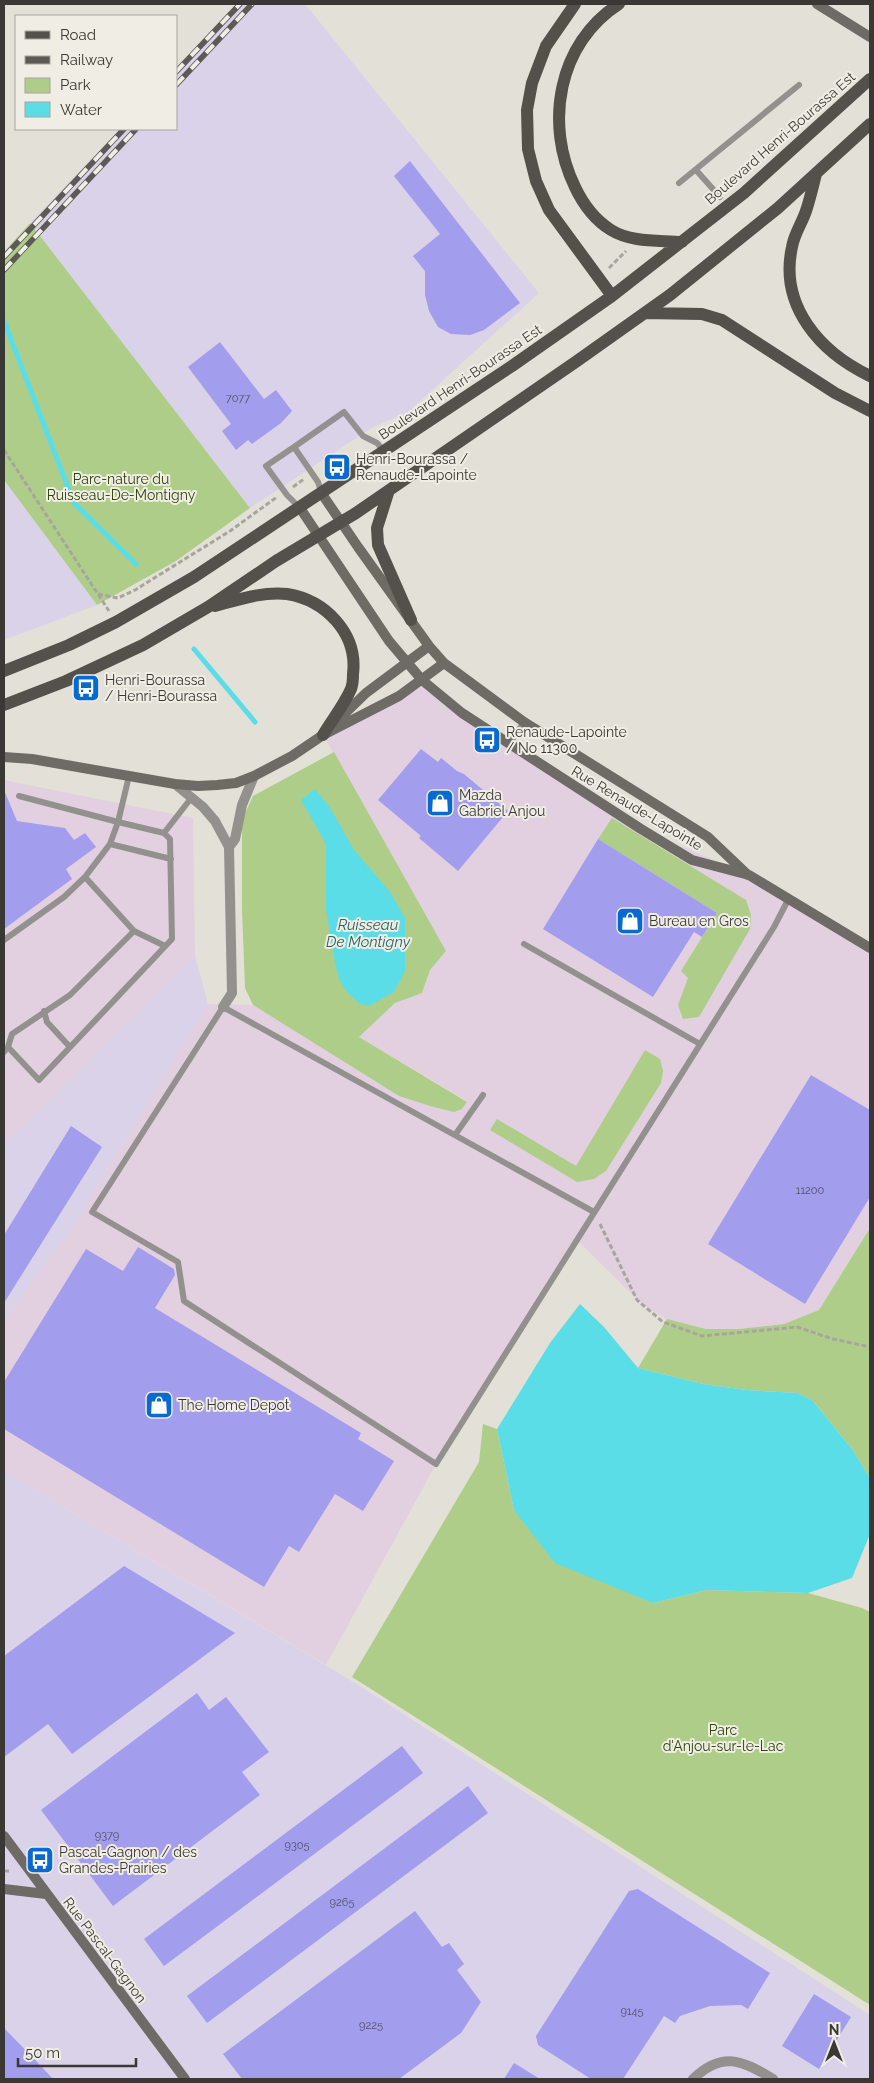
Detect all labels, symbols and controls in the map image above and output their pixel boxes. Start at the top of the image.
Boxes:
legend [15,15,178,130]
text: Road [60,26,96,44]
text: Railway [60,51,113,69]
street label: Boulevard Henri-Bourassa Est [702,68,858,207]
text: Park [60,76,91,94]
text: Water [60,101,103,119]
street label: Boulevard Henri-Bourassa Est [375,321,545,443]
house number: 7077 [226,392,250,405]
place label: Henri-Bourassa / Renaude-Lapointe [356,451,477,483]
bus stop icon: Henri-Bourassa / Renaude-Lapointe [322,452,352,482]
park label: Parc-nature du Ruisseau-De-Montigny [47,471,196,503]
place label: Henri-Bourassa / Henri-Bourassa [105,672,217,704]
bus stop icon: Henri-Bourassa / Henri-Bourassa [71,673,101,703]
place label: Renaude-Lapointe / No 11300 [506,724,627,756]
bus stop icon: Renaude-Lapointe / No 11300 [472,725,502,755]
street label: Rue Renaude-Lapointe [569,763,705,853]
place label: Mazda Gabriel Anjou [459,787,545,819]
shop icon: Mazda Gabriel Anjou [425,788,455,818]
shop icon: Bureau en Gros [615,906,645,936]
place label: Bureau en Gros [649,913,749,929]
water label: Ruisseau De Montigny [326,916,411,951]
house number: 11200 [796,1184,825,1197]
shop icon: The Home Depot [144,1390,174,1420]
place label: The Home Depot [178,1397,290,1413]
park label: Parc d'Anjou-sur-le-Lac [663,1722,784,1754]
house number: 9379 [95,1829,119,1842]
house number: 9305 [284,1839,310,1852]
place label: Pascal-Gagnon / des Grandes-Prairies [59,1844,197,1876]
bus stop icon: Pascal-Gagnon / des Grandes-Prairies [25,1845,55,1875]
street label: Rue Pascal-Gagnon [60,1894,150,2006]
house number: 9265 [330,1896,354,1909]
house number: 9145 [620,2005,644,2018]
north arrow [809,2018,859,2068]
house number: 9225 [359,2019,383,2032]
text: N [829,2022,839,2038]
scale bar [18,2036,135,2068]
text: 50 m [25,2044,60,2062]

